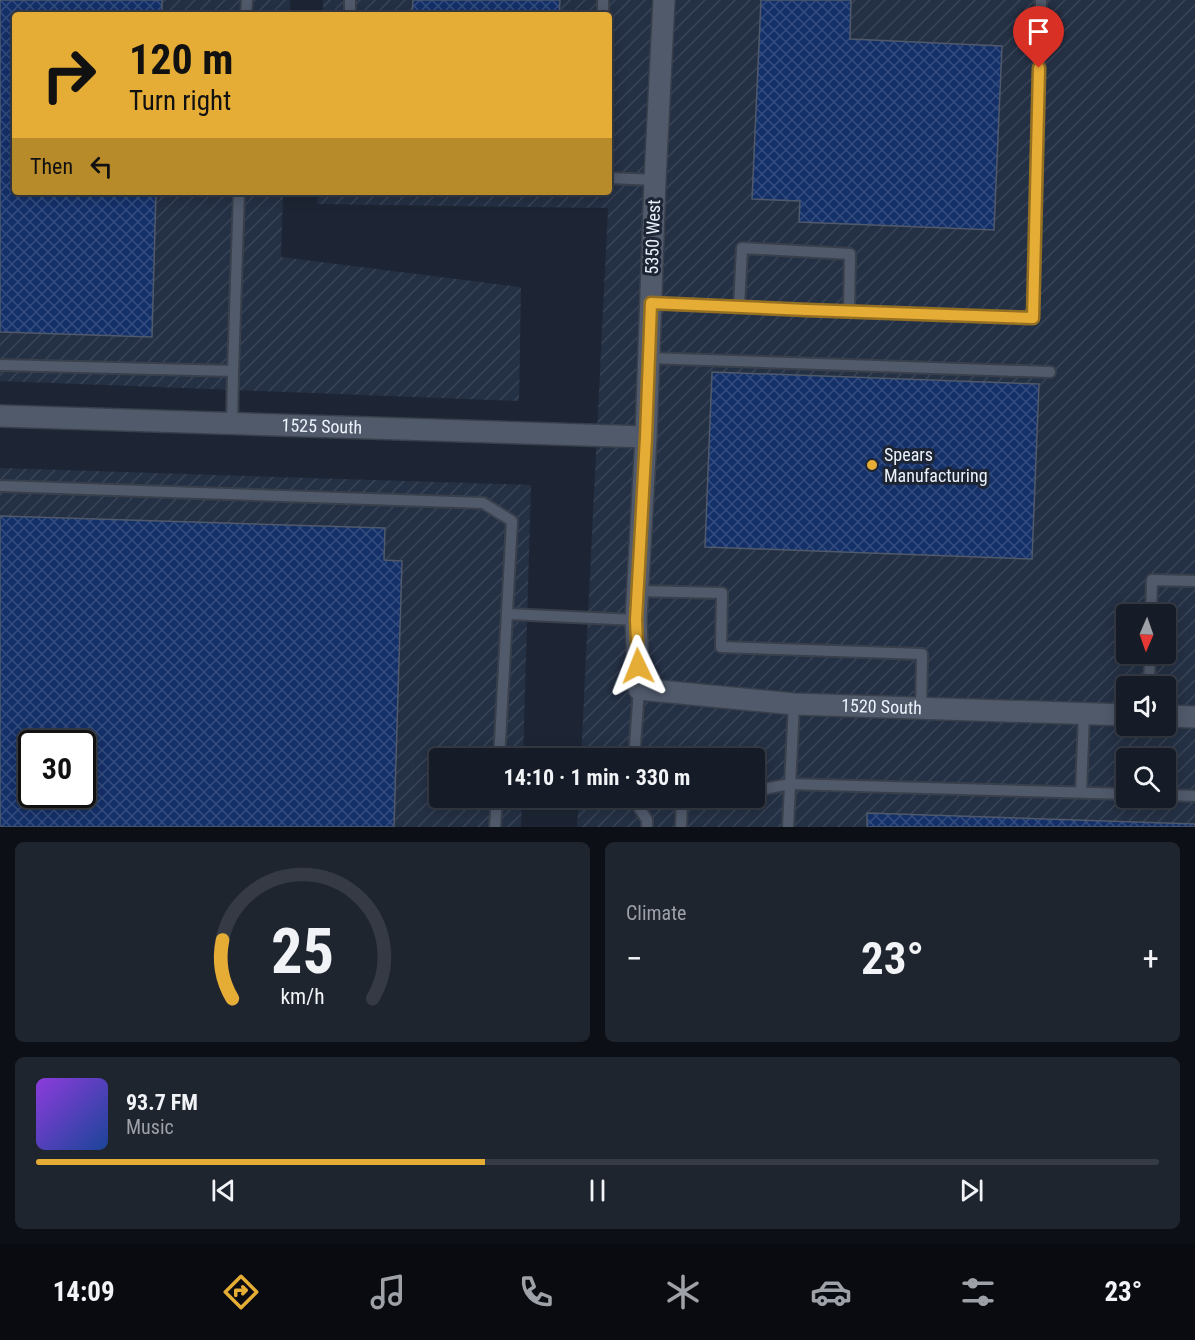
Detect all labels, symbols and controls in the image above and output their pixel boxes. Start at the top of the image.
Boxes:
pin [1013,6,1064,68]
icon: arrive [1022,15,1055,48]
text: 120 m [129,35,234,84]
icon: right [30,36,108,114]
text: Turn right [129,85,231,117]
icon: left [85,150,118,183]
text: Then [30,154,73,179]
street label: 5350 West [641,199,664,275]
street label: 1525 South [281,414,363,438]
place label: Spears Manufacturing [884,444,988,486]
marker: Spears Manufacturing [865,458,879,472]
north arrow [1116,604,1176,664]
map controls [1116,604,1176,808]
position arrow [606,634,670,698]
button: sound [1116,676,1176,736]
street label: 1520 South [841,695,922,718]
speed limit sign: 30 [18,730,96,808]
button: search [1116,748,1176,808]
text: 14:10 · 1 min · 330 m [504,765,690,790]
text: Climate [626,901,686,925]
text: 25 [271,915,334,988]
text: 23° [861,932,924,985]
text: − [626,939,643,978]
text: + [1143,939,1159,978]
text: km/h [280,984,325,1009]
text: 93.7 FM [126,1090,198,1115]
text: Music [126,1115,174,1139]
icon: previous [207,1174,240,1207]
icon: pause [581,1174,614,1207]
icon: next [955,1174,988,1207]
icon: directions [220,1271,262,1313]
icon: music [367,1271,409,1313]
icon: phone [515,1271,557,1313]
icon: climate [662,1271,704,1313]
icon: car [810,1271,852,1313]
icon: filters [957,1271,999,1313]
text: 14:09 [53,1276,115,1308]
text: 23° [1104,1276,1142,1308]

